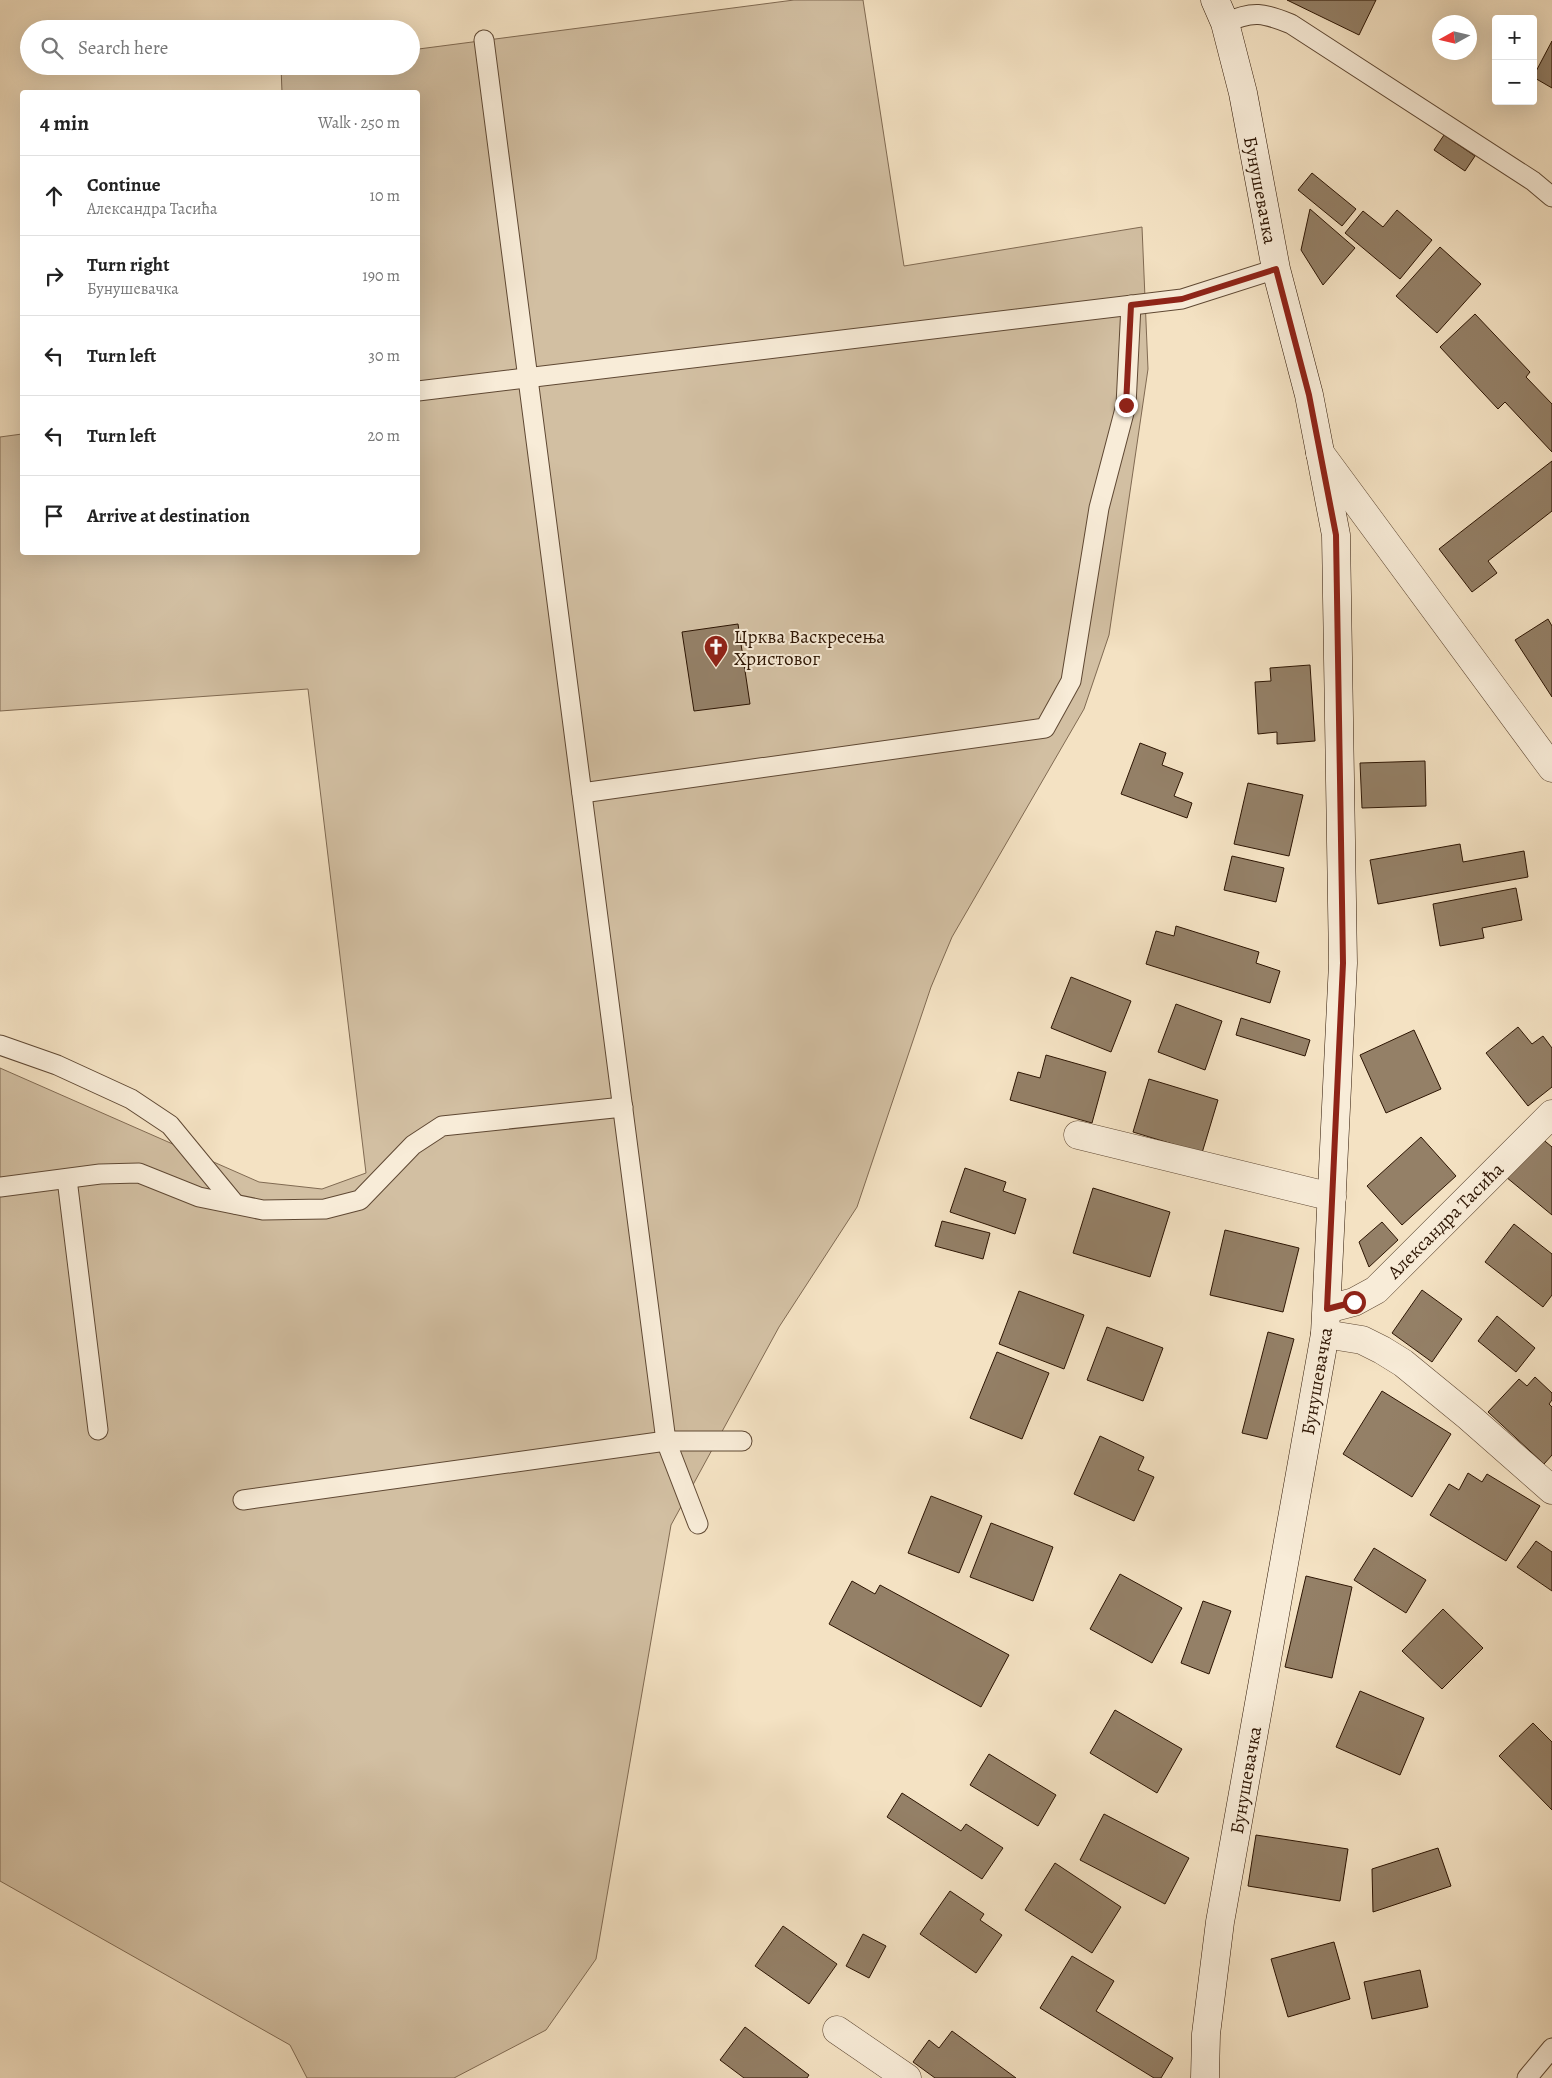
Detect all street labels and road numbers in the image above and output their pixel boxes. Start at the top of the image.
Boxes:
street label: Бунушевачка [1237,134,1283,246]
street label: Александра Тасића [1381,1157,1510,1285]
street label: Бунушевачка [1295,1325,1339,1437]
street label: Бунушевачка [1224,1724,1268,1836]

